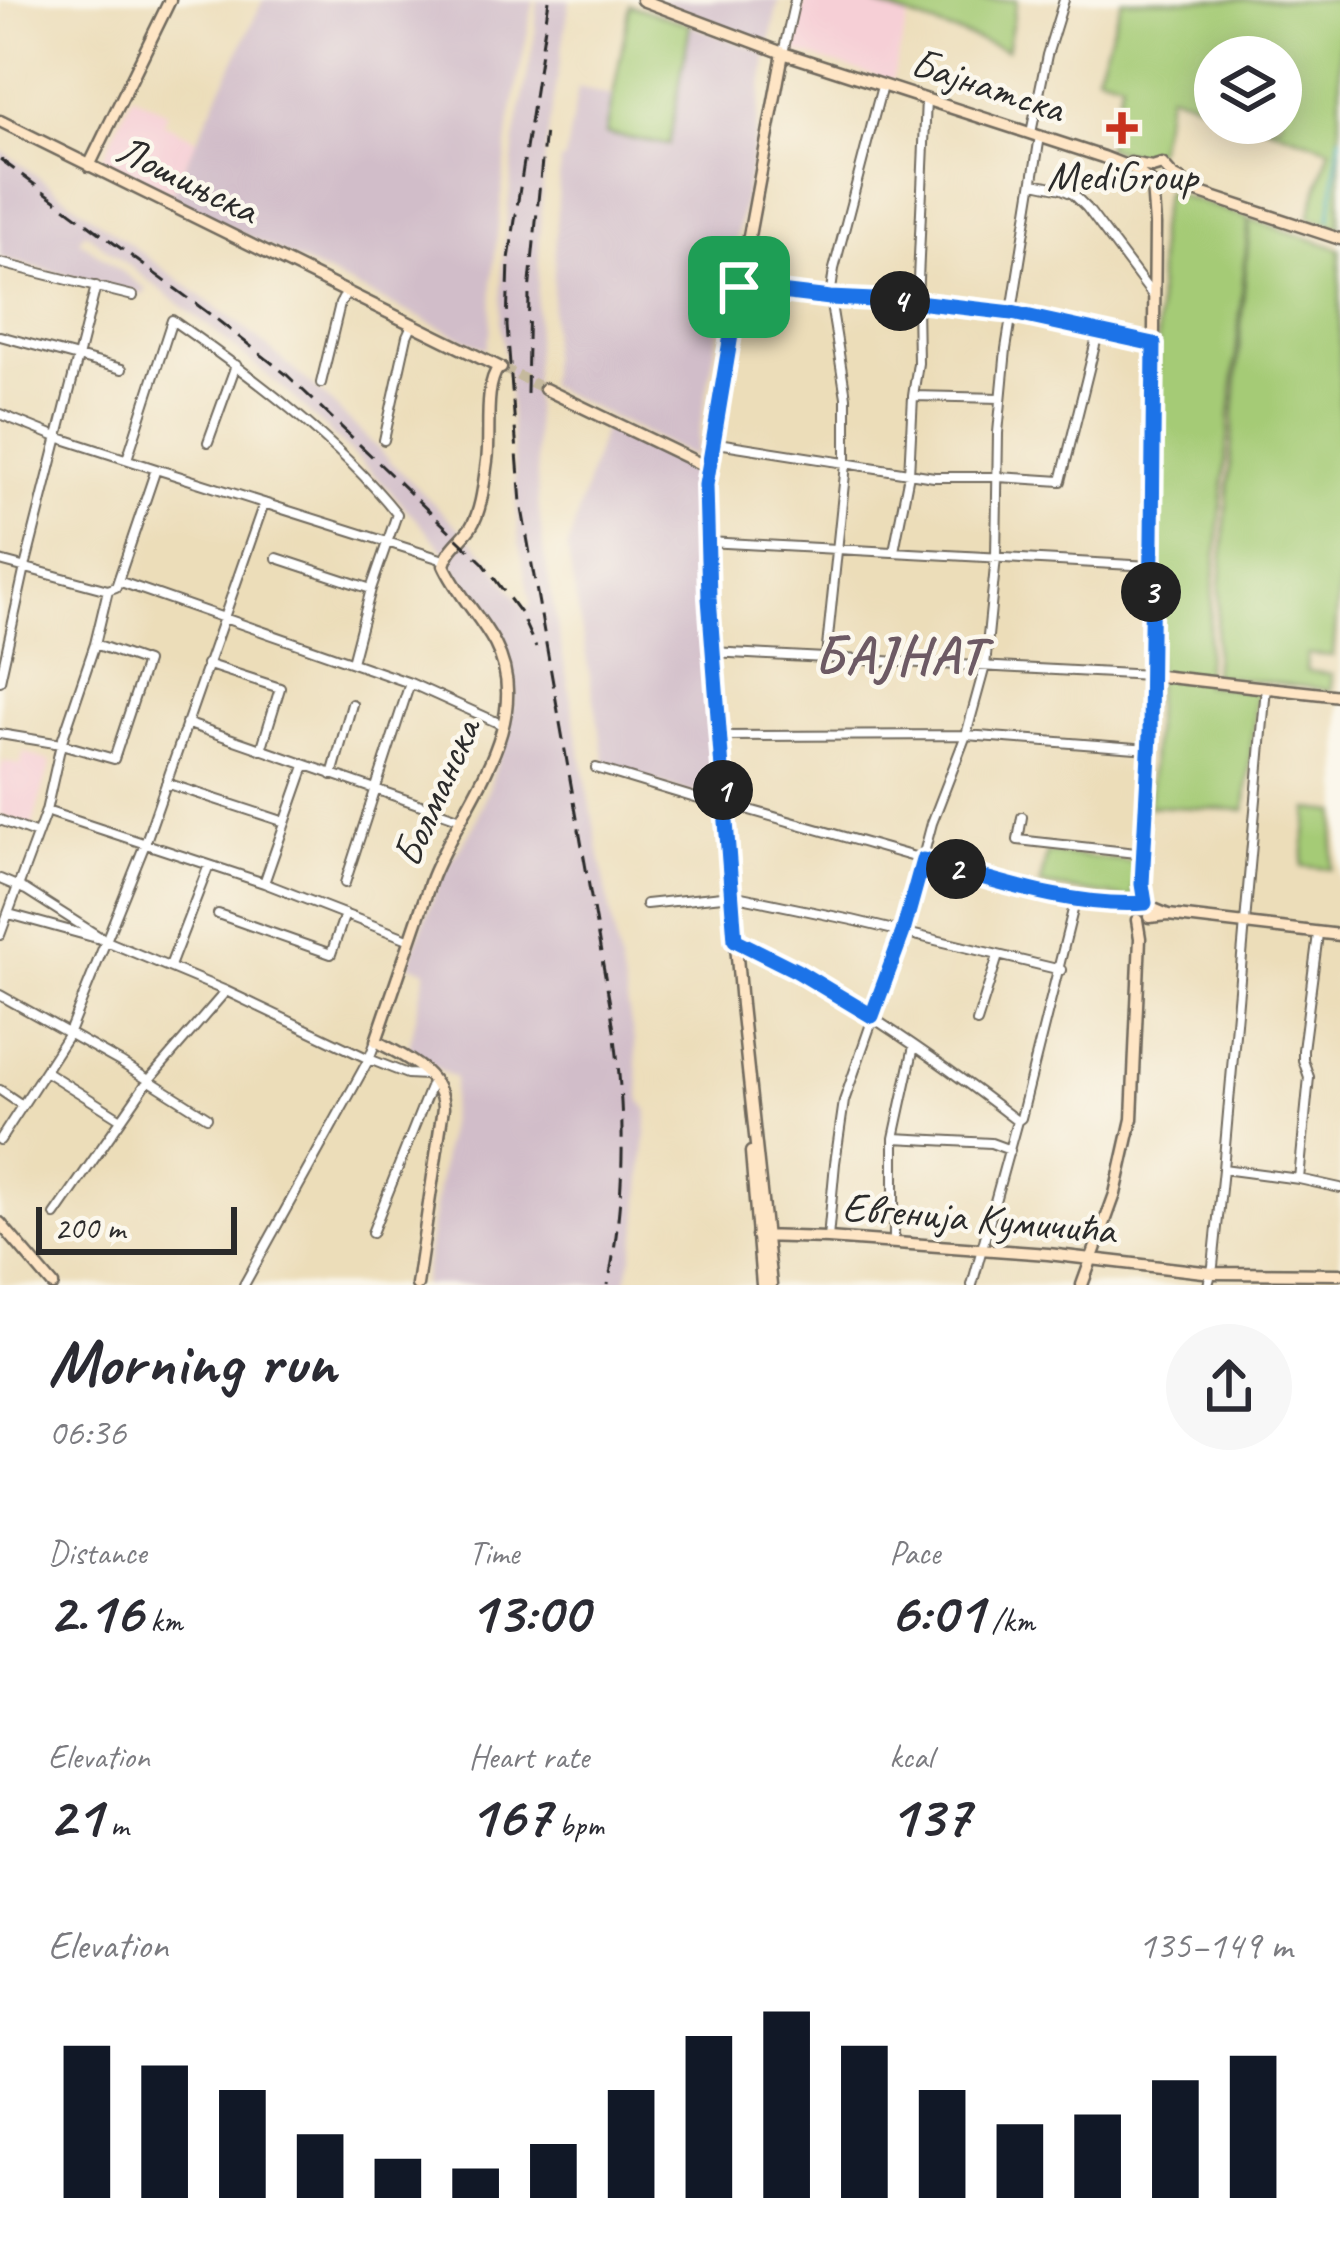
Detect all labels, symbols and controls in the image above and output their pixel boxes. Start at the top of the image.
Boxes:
street label: Бајнатска [904,36,1074,136]
map controls [1194,36,1302,144]
button: layers [1194,36,1302,144]
marker: MediGroup [1106,112,1138,144]
street label: Лошињска [108,122,269,237]
place label: MediGroup [1047,150,1200,203]
pin [688,236,790,338]
icon: arrive [706,254,772,320]
pin: 4 [870,271,930,331]
text: 4 [893,280,907,322]
pin: 3 [1121,562,1181,622]
text: 3 [1144,571,1158,613]
district label: БАЈНАТ [814,621,994,689]
street label: Болманска [380,707,494,875]
pin: 1 [693,760,753,820]
text: 1 [716,769,730,811]
pin: 2 [926,839,986,899]
text: 2 [949,848,963,890]
street label: Евгенија Кумичића [840,1180,1120,1257]
scale bar [36,1201,237,1254]
text: 200 m [54,1207,125,1249]
text: Morning run [48,1321,336,1404]
button: share [1166,1324,1292,1450]
text: 06:36 [48,1408,126,1457]
text: Distance [48,1532,146,1574]
text: Time [469,1532,519,1574]
text: Pace [889,1532,940,1574]
text: 2.16 [48,1574,142,1650]
text: 13:00 [469,1574,589,1650]
text: 6:01 [889,1574,983,1650]
text: km [142,1600,182,1642]
text: /km [983,1600,1035,1642]
text: Elevation [48,1736,150,1778]
text: Heart rate [469,1736,589,1778]
text: kcal [889,1736,933,1778]
text: 21 [48,1778,102,1854]
text: 167 [469,1778,551,1854]
text: 137 [889,1778,970,1854]
text: m [102,1804,128,1846]
text: bpm [551,1804,604,1846]
text: Elevation [48,1921,168,1970]
text: 135–149 m [1138,1921,1292,1970]

